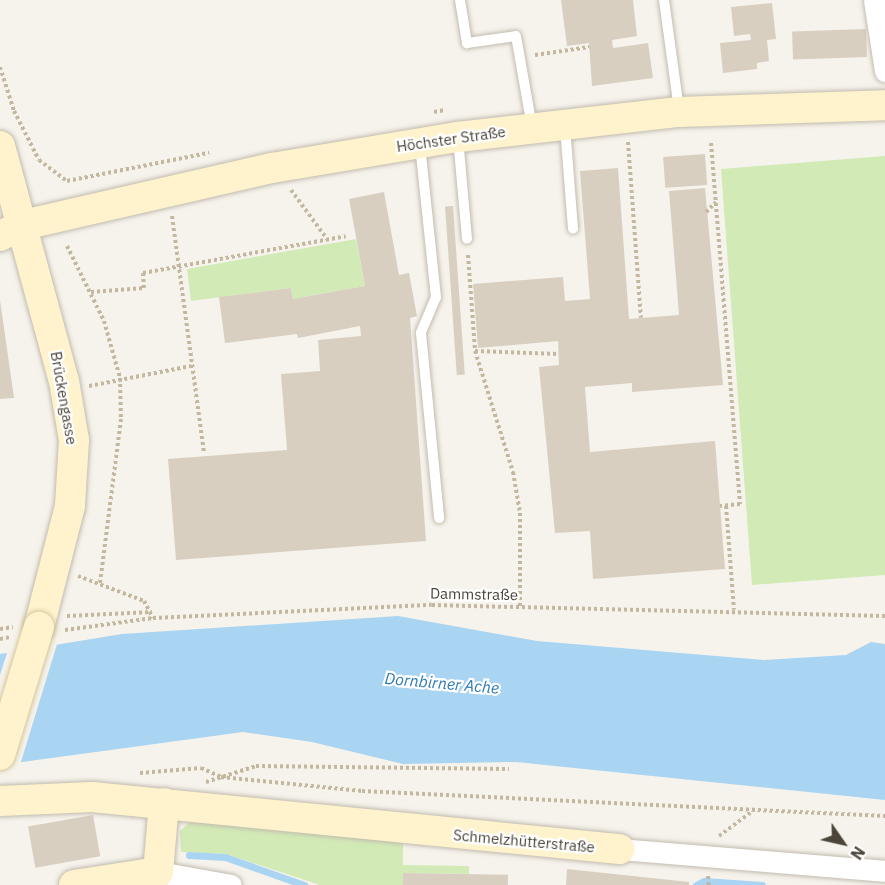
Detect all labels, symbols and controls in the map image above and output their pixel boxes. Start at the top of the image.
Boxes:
street label: Höchster Straße [395,122,507,156]
street label: Brückengasse [47,350,81,446]
street label: Dammstraße [430,584,518,604]
water label: Dornbirner Ache [384,668,500,698]
north arrow [813,813,873,873]
street label: Schmelzhütterstraße [452,826,596,856]
text: N [846,843,869,863]

